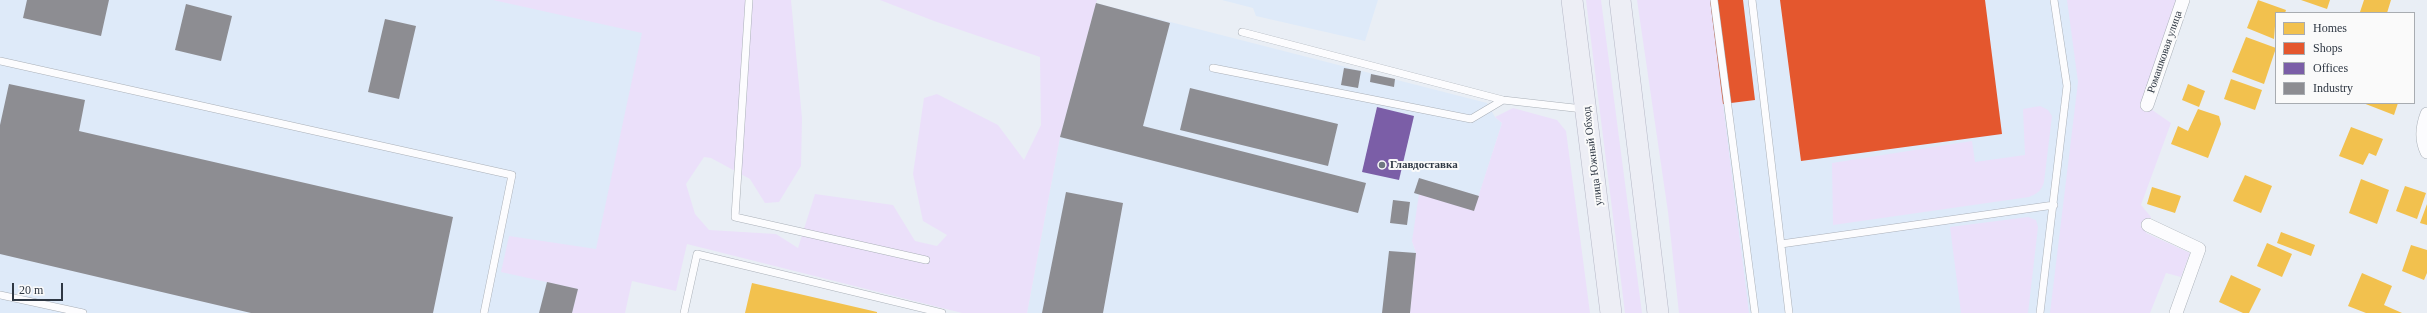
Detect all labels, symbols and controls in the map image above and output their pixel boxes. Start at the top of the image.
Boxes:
street label: Ромашковая улица [2145,9,2185,95]
legend [2275,12,2415,104]
text: Homes [2313,21,2347,35]
text: Shops [2313,41,2342,55]
text: Offices [2313,61,2348,75]
text: Industry [2313,81,2353,95]
street label: улица Южный Обход [1580,106,1606,206]
place label: Главдоставка [1390,158,1458,172]
marker: Главдоставка [1377,160,1387,170]
scale bar [14,275,65,301]
text: 20 m [19,283,43,297]

